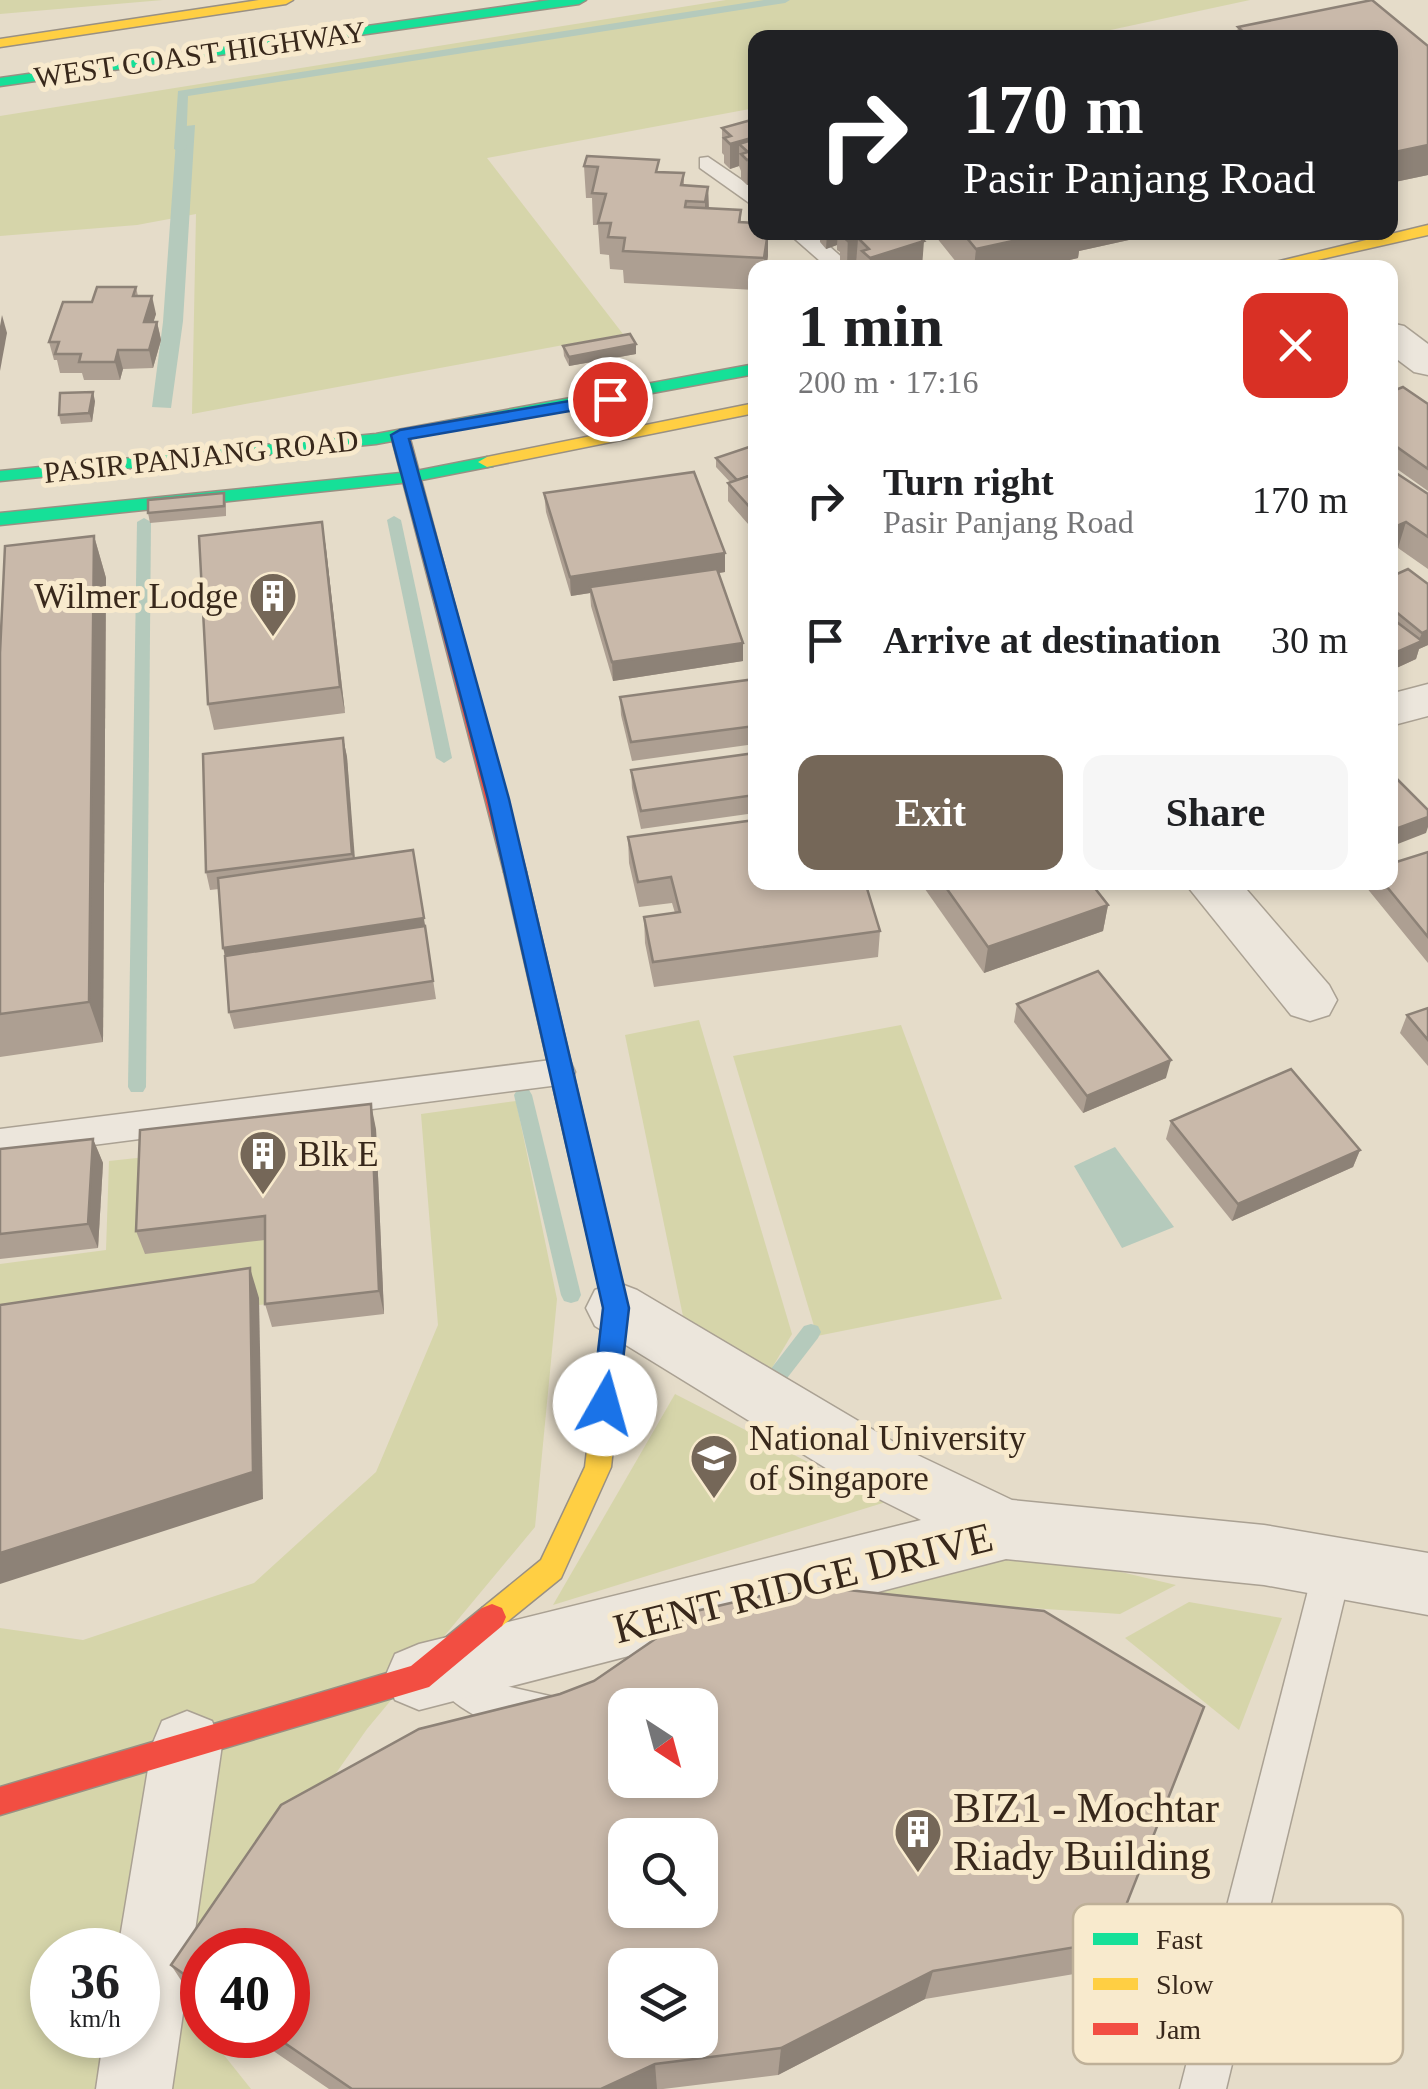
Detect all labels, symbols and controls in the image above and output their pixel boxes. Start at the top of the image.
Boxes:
street label: WEST COAST HIGHWAY [32,14,368,94]
icon: right [798,70,928,200]
text: 170 m [963,71,1144,148]
text: Pasir Panjang Road [963,153,1315,203]
text: 1 min [798,293,943,359]
button: close [1243,293,1348,398]
pin [568,357,653,442]
text: 200 m · 17:16 [798,364,978,400]
icon: arrive [583,372,638,427]
street label: PASIR PANJANG ROAD [42,423,360,489]
text: Turn right [883,461,1054,503]
icon: right [798,473,853,528]
text: 170 m [1252,479,1348,521]
text: Pasir Panjang Road [883,504,1134,540]
building icon: Wilmer Lodge [247,570,299,638]
place label: Wilmer Lodge [34,577,238,616]
icon: arrive [798,613,853,668]
text: Arrive at destination [883,619,1221,661]
text: 30 m [1271,619,1348,661]
button: Exit [798,755,1063,870]
button: Share [1083,755,1348,870]
building icon: Blk E [237,1128,289,1196]
place label: Blk E [298,1135,379,1174]
position arrow [553,1352,657,1456]
place label: National University of Singapore [749,1419,1027,1498]
school or university icon: National University of Singapore [688,1432,740,1500]
street label: KENT RIDGE DRIVE [609,1514,997,1652]
north arrow [608,1688,718,1798]
map controls [608,1688,718,2058]
place label: BIZ1 - Mochtar Riady Building [953,1785,1219,1879]
building icon: BIZ1 - Mochtar Riady Building [892,1806,944,1874]
button: search [608,1818,718,1928]
legend [1073,1904,1403,2064]
text: Fast [1156,1924,1203,1955]
speed limit sign: 40 [180,1928,310,2058]
button: layers [608,1948,718,2058]
text: 36 [70,1953,120,2009]
text: Slow [1156,1969,1214,2000]
text: km/h [69,2005,121,2032]
text: Jam [1156,2014,1201,2045]

